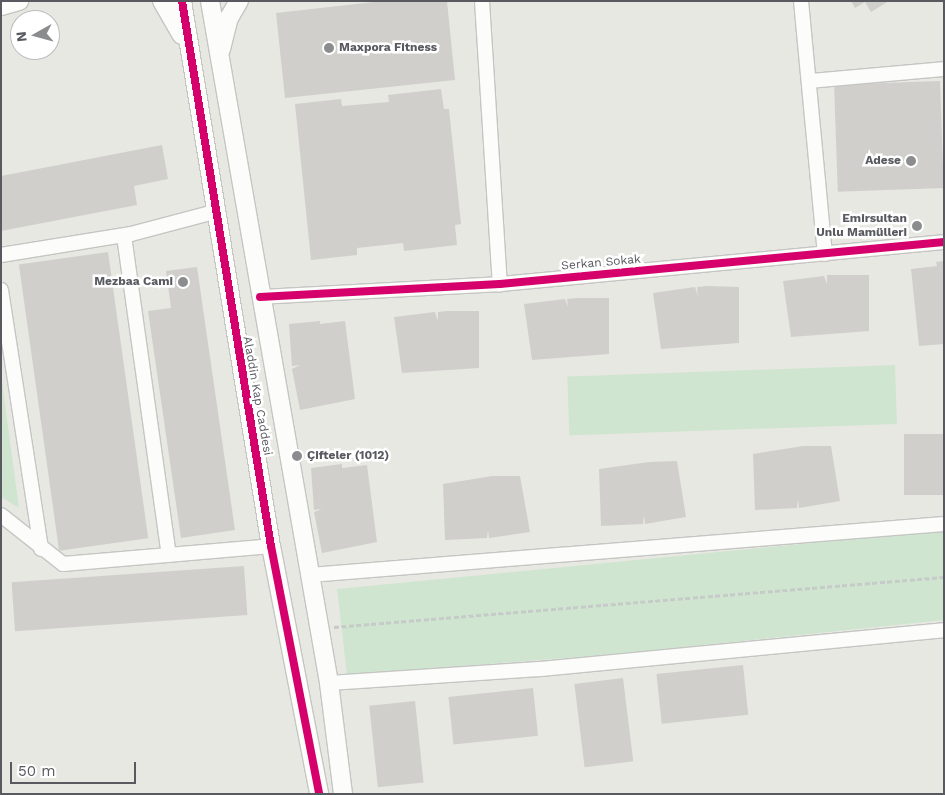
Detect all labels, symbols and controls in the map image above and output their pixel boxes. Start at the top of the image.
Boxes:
north arrow [10,10,60,60]
text: N [13,31,30,43]
place label: Maxpora Fitness [339,41,437,55]
marker: Maxpora Fitness [323,42,335,54]
place label: Adese [865,154,901,168]
marker: Adese [905,155,917,167]
place label: Emirsultan Unlu Mamülleri [816,212,907,240]
marker: Emirsultan Unlu Mamülleri [911,220,923,232]
street label: Serkan Sokak [561,252,641,274]
place label: Mezbaa Cami [94,275,173,289]
marker: Mezbaa Cami [177,276,189,288]
street label: Aladdin Kap Caddesi [239,335,275,457]
place label: Çifteler (1012) [307,449,389,463]
marker: Çifteler (1012) [291,450,303,462]
scale bar [12,752,139,784]
text: 50 m [18,762,55,780]

